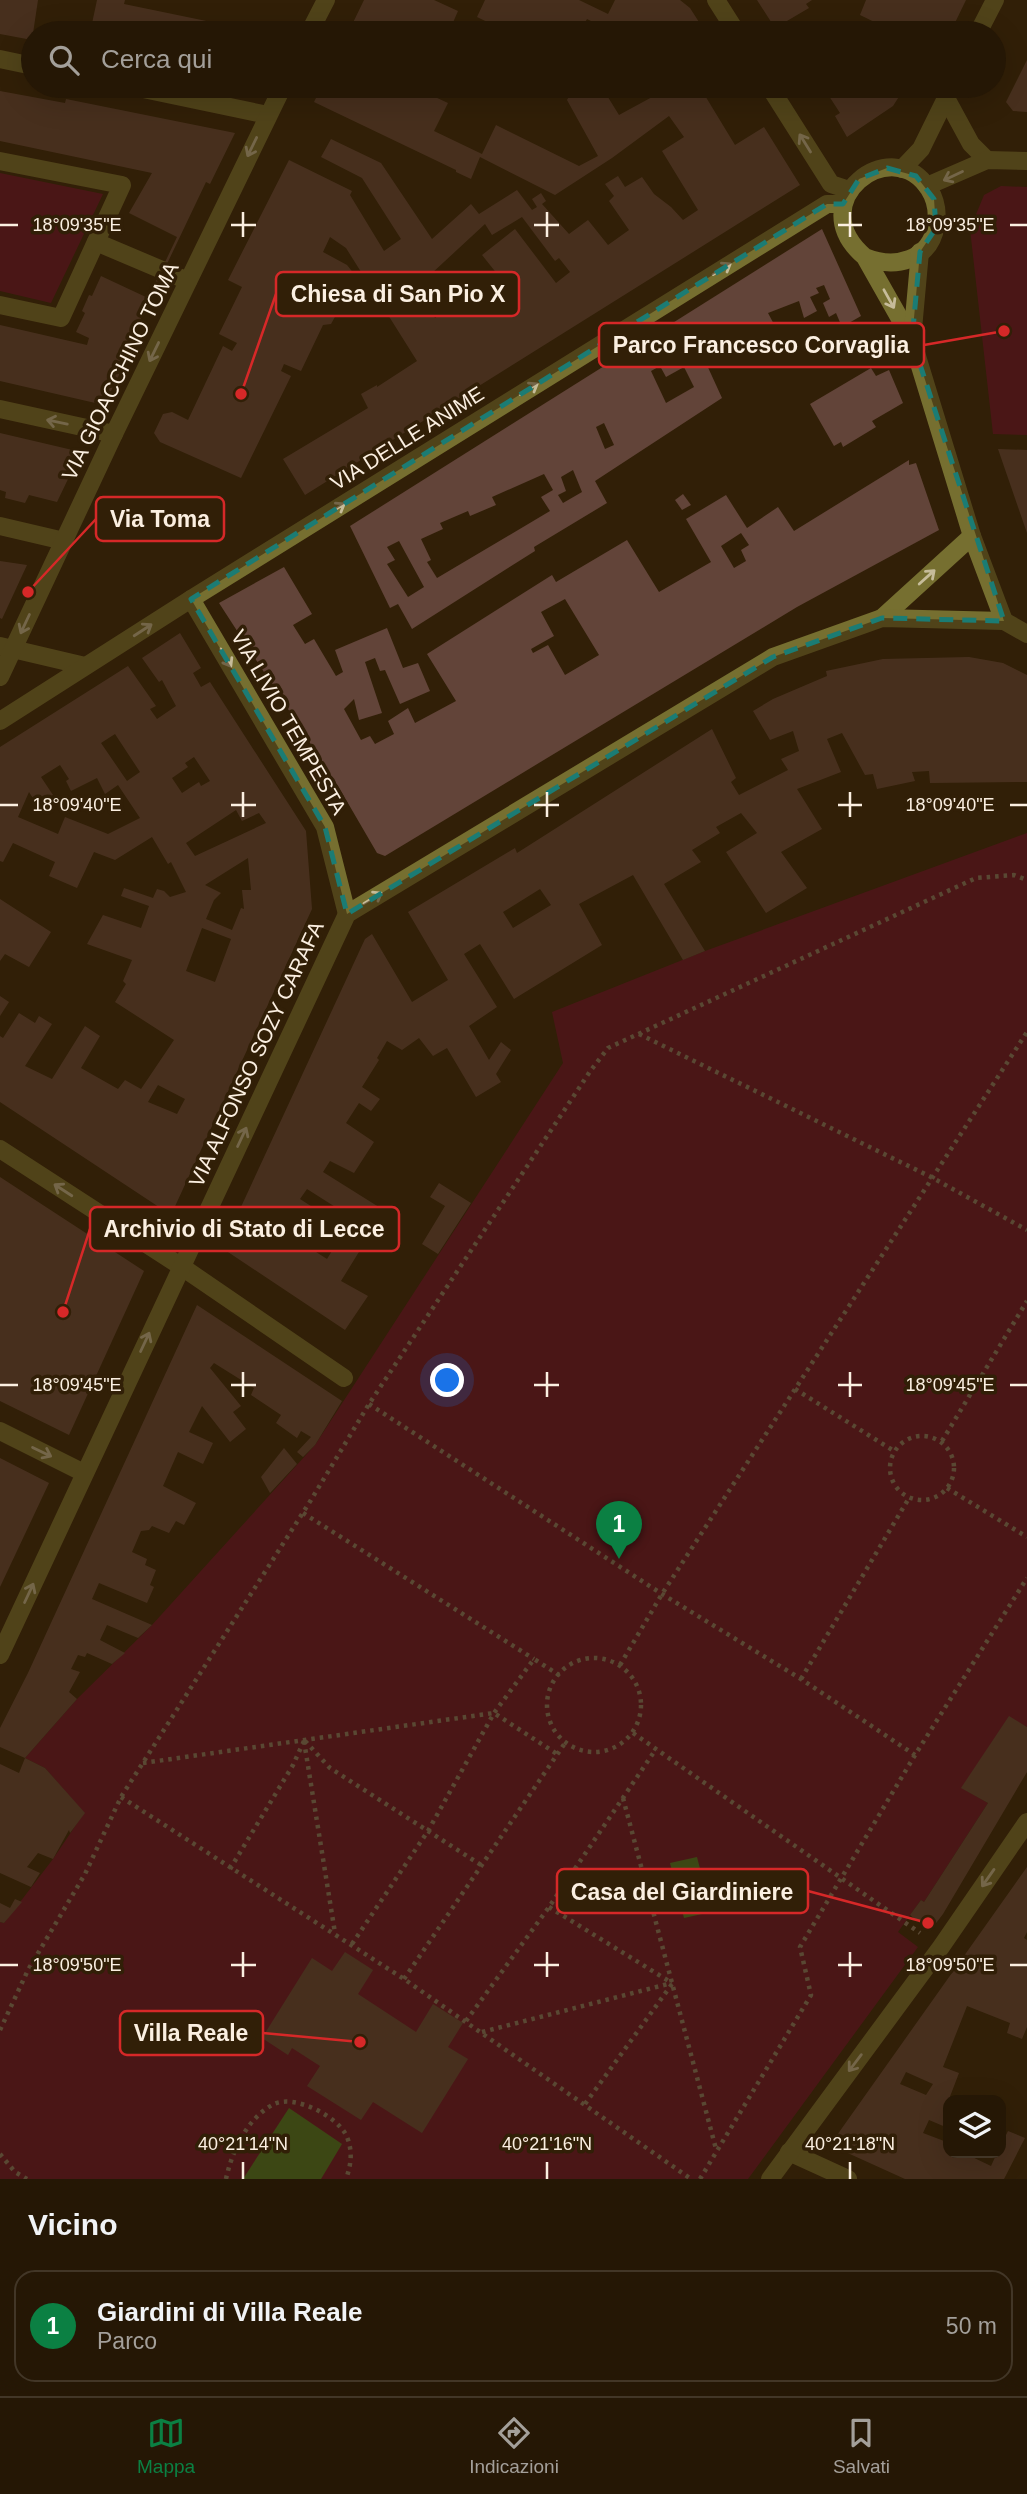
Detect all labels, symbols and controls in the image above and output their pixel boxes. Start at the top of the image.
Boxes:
search box [21,21,1006,98]
icon: search [45,41,83,79]
text: Cerca qui [101,44,212,74]
one-way arrow [798,133,812,153]
one-way arrow [245,136,259,157]
one-way arrow [943,170,964,183]
text: 18°09'35"E [32,215,122,235]
text: 18°09'35"E [905,215,995,235]
street label: VIA GIOACCHINO TOMA [57,258,183,484]
one-way arrow [712,262,732,276]
callout: Chiesa di San Pio X [276,272,519,316]
text: Chiesa di San Pio X [291,281,506,307]
one-way arrow [882,288,896,308]
callout: Parco Francesco Corvaglia [599,323,924,367]
text: Parco Francesco Corvaglia [613,332,909,358]
one-way arrow [146,341,160,362]
street label: VIA DELLE ANIME [326,382,488,494]
one-way arrow [519,382,538,397]
one-way arrow [46,414,69,428]
callout: Via Toma [96,497,224,541]
one-way arrow [325,502,345,516]
text: Via Toma [110,506,210,532]
one-way arrow [918,569,936,585]
one-way arrow [18,613,31,634]
one-way arrow [132,622,152,636]
street label: VIA LIVIO TEMPESTA [227,626,351,818]
one-way arrow [219,647,233,667]
text: 18°09'40"E [32,795,122,815]
text: 18°09'40"E [905,795,995,815]
one-way arrow [362,891,382,905]
street label: VIA ALFONSO SOZY CARAFA [184,918,328,1190]
one-way arrow [236,1127,250,1148]
one-way arrow [53,1182,73,1196]
callout: Archivio di Stato di Lecce [90,1207,399,1251]
text: Archivio di Stato di Lecce [103,1216,385,1242]
one-way arrow [139,1332,152,1354]
your location [430,1363,464,1397]
text: 18°09'45"E [32,1375,122,1395]
text: 18°09'45"E [905,1375,995,1395]
one-way arrow [31,1446,52,1460]
pin: 1 [596,1501,642,1559]
one-way arrow [22,1583,36,1604]
one-way arrow [981,1868,995,1887]
callout: Casa del Giardiniere [557,1869,808,1913]
text: Casa del Giardiniere [571,1879,793,1905]
text: 18°09'50"E [32,1955,122,1975]
text: 18°09'50"E [905,1955,995,1975]
callout: Villa Reale [120,2011,263,2055]
text: Villa Reale [134,2020,248,2046]
one-way arrow [848,2053,863,2072]
map controls [943,2095,1006,2158]
button: layers [943,2095,1006,2158]
text: 40°21'14"N [198,2134,288,2154]
text: 40°21'16"N [502,2134,592,2154]
text: 40°21'18"N [805,2134,895,2154]
text: Vicino [28,2208,117,2241]
text: Giardini di Villa Reale [97,2297,362,2327]
text: 1 [47,2313,59,2339]
text: 50 m [946,2313,997,2339]
text: Parco [97,2328,157,2354]
tab: Mappa [137,2414,195,2478]
tab: Indicazioni [469,2414,559,2478]
tab: Salvati [833,2414,890,2478]

